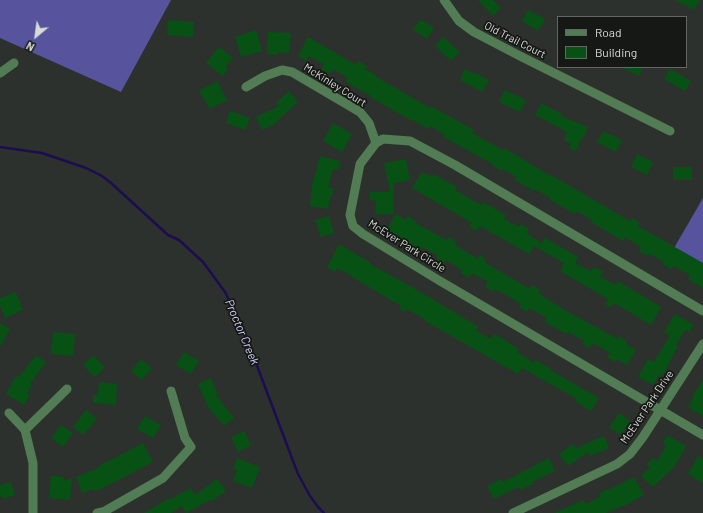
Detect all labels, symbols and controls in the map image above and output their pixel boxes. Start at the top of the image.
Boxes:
north arrow [16,16,56,56]
legend [557,16,687,68]
street label: Old Trail Court [482,19,548,61]
text: Road [595,25,622,39]
text: N [24,39,36,54]
text: Building [595,45,637,59]
street label: McKinley Court [301,61,369,109]
street label: McEver Park Circle [366,217,448,275]
water label: Proctor Creek [222,297,262,367]
street label: McEver Park Drive [618,368,676,446]

